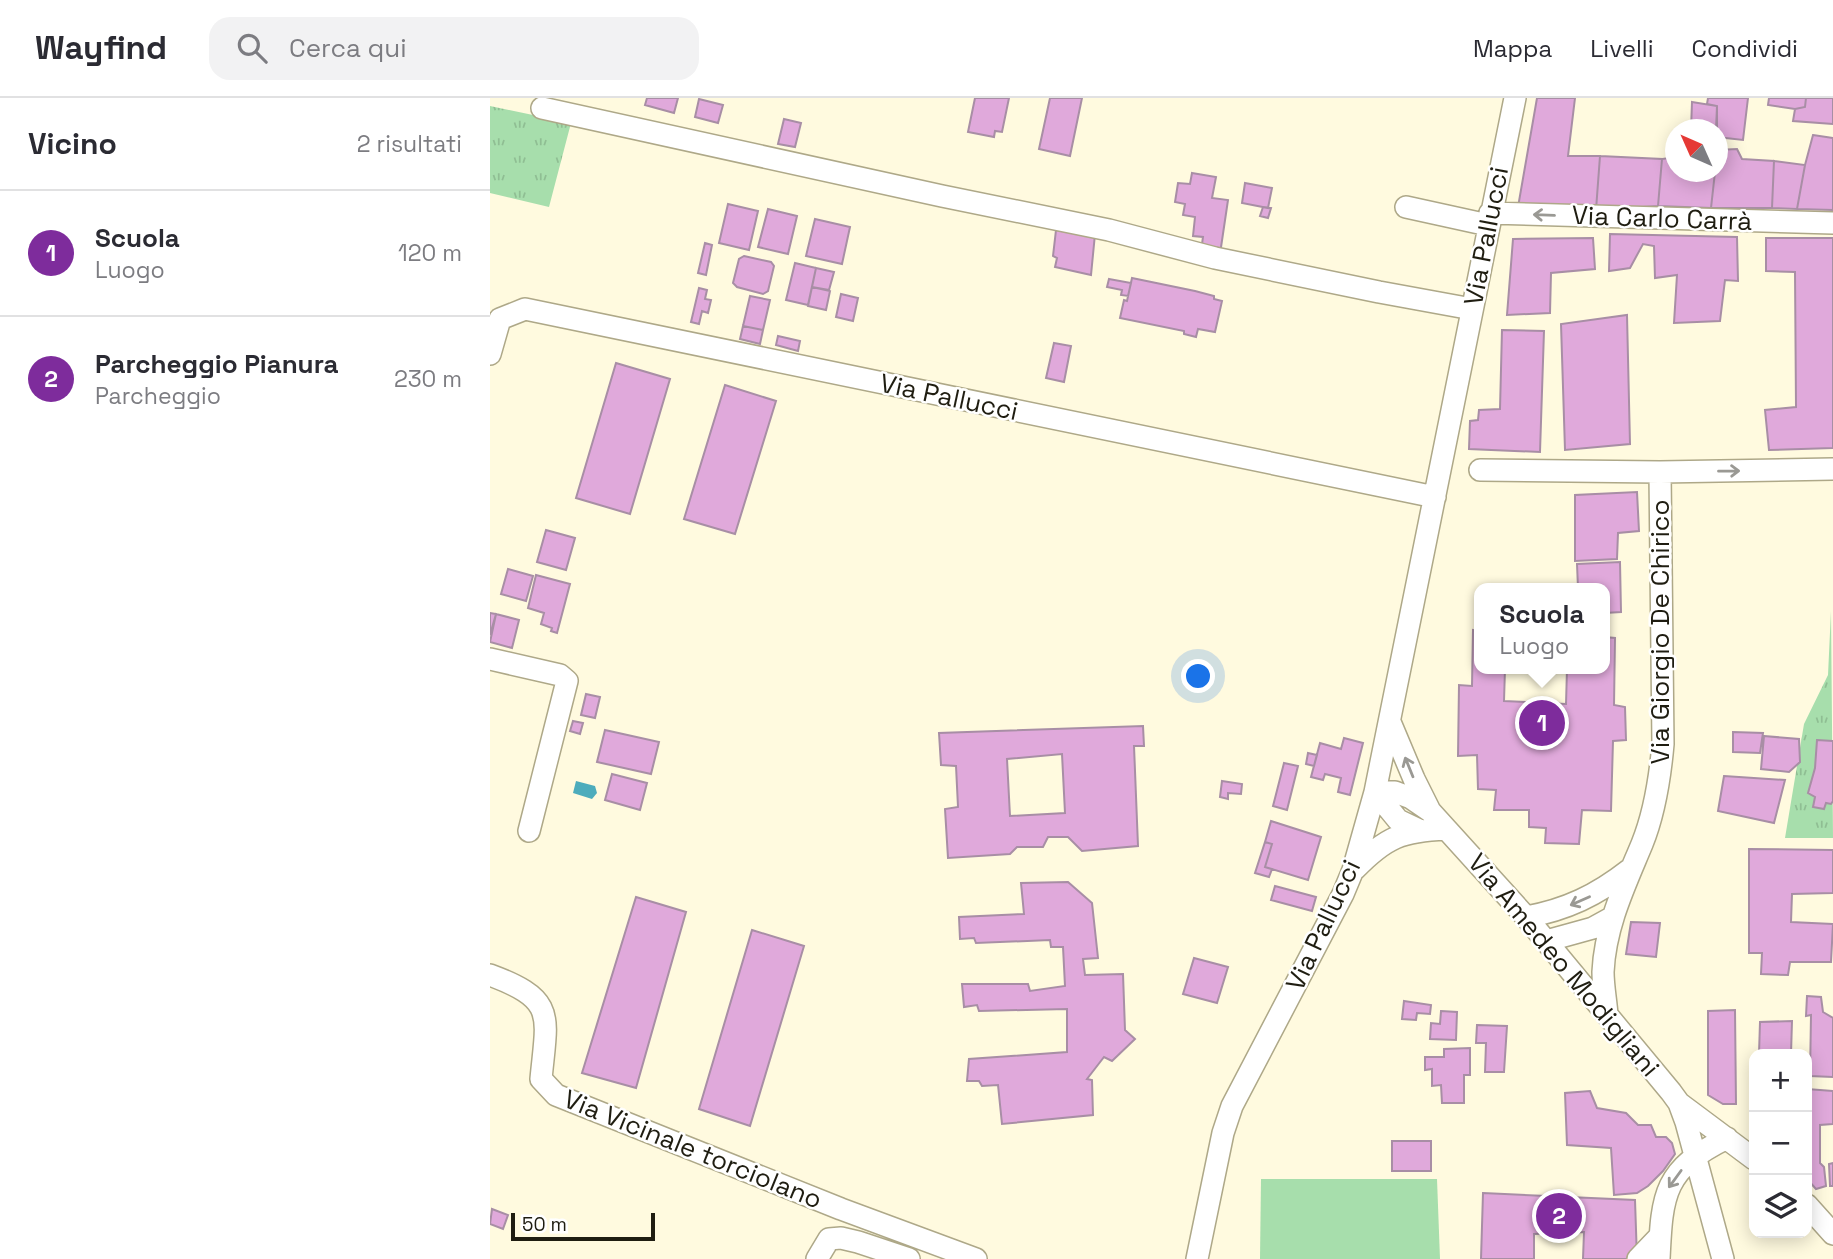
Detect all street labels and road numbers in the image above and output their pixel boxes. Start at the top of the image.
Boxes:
street label: Via Pallucci [1456,164,1516,308]
street label: Via Carlo Carrà [1571,198,1753,238]
street label: Via Pallucci [877,366,1021,428]
street label: Via Giorgio De Chirico [1643,500,1677,764]
street label: Via Amedeo Modigliani [1461,846,1667,1084]
street label: Via Pallucci [1278,854,1368,996]
street label: Via Vicinale torciolano [559,1082,827,1216]

